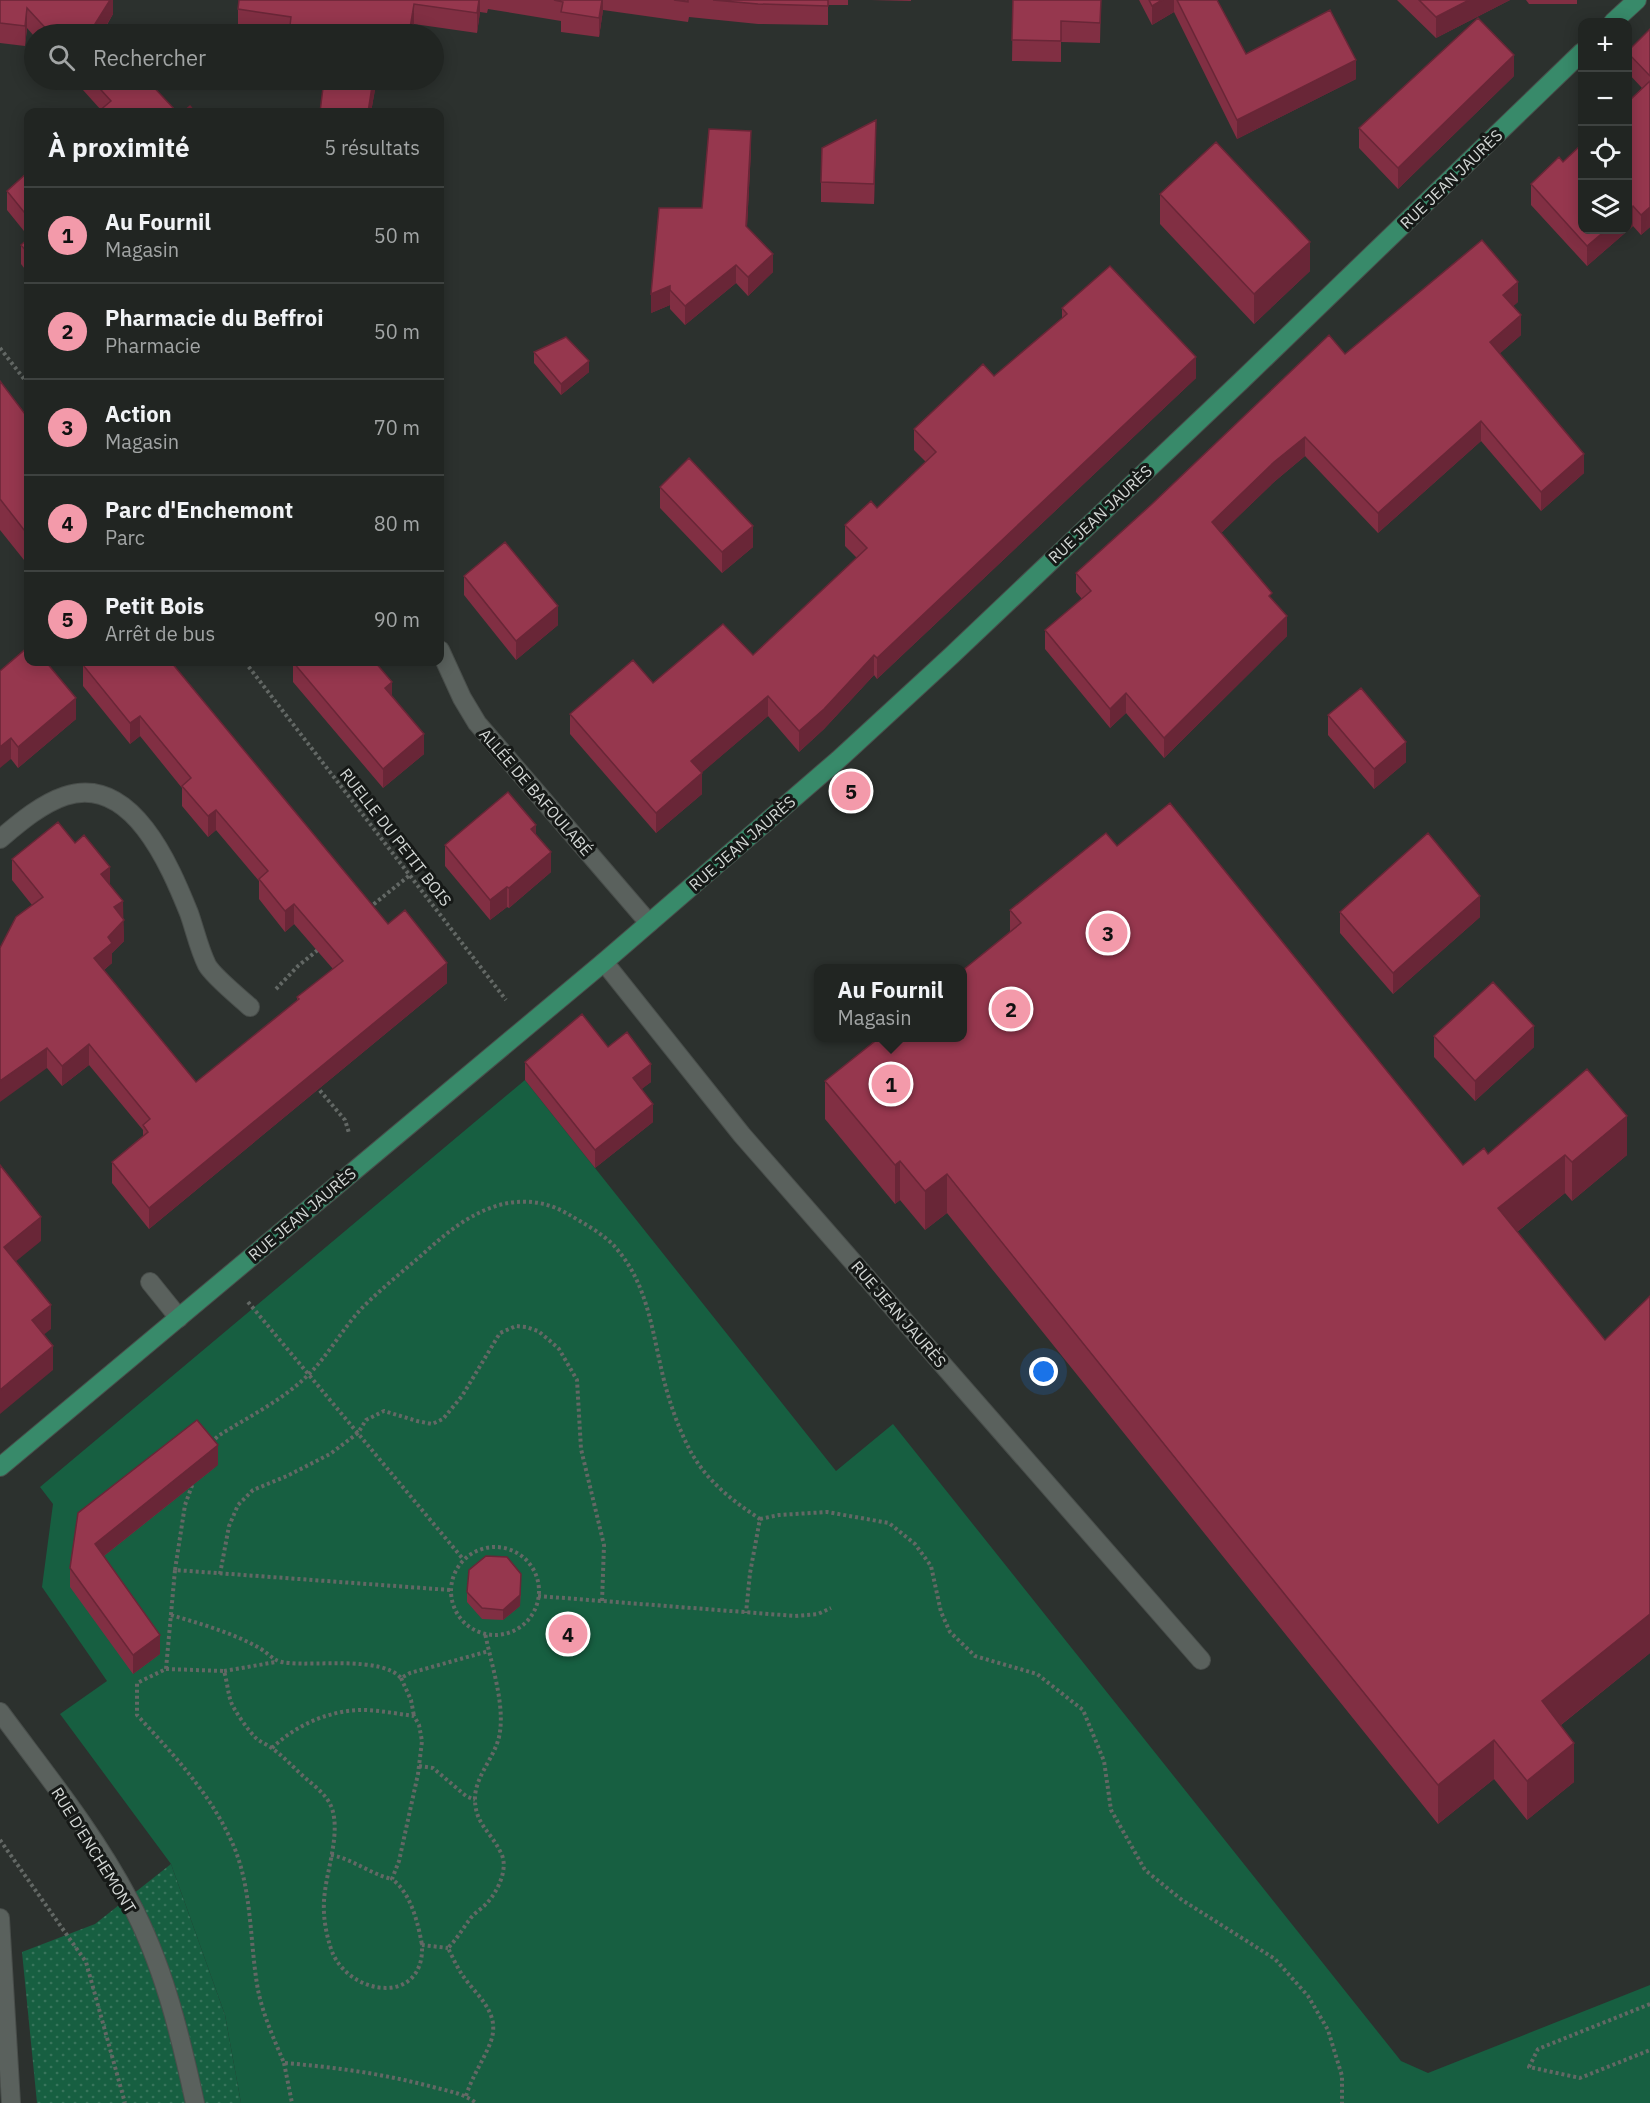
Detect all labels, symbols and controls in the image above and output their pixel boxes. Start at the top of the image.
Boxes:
map controls [1578,18,1632,234]
button: + [1578,18,1632,72]
search box [24,24,444,90]
icon: search [45,41,78,74]
text: Rechercher [93,43,206,72]
button: − [1578,72,1632,126]
street label: RUE JEAN JAURÈS [1395,124,1506,233]
button: locate [1578,126,1632,180]
text: À proximité [48,130,190,164]
text: 5 résultats [324,134,420,161]
button: layers [1578,180,1632,234]
text: Au Fournil [105,207,211,236]
text: 1 [62,222,74,249]
text: 50 m [374,222,420,249]
text: Magasin [105,236,179,263]
text: Pharmacie du Beffroi [105,303,324,332]
text: 2 [62,318,74,345]
text: 50 m [374,318,420,345]
text: Pharmacie [105,332,201,359]
text: Action [105,399,172,428]
text: 3 [62,414,74,441]
text: 70 m [374,414,420,441]
text: Magasin [105,428,179,455]
street label: RUE JEAN JAURÈS [1043,460,1156,567]
text: Parc d'Enchemont [105,495,293,524]
text: 4 [62,510,74,537]
text: 80 m [374,510,420,537]
text: Parc [105,524,145,551]
text: Petit Bois [105,591,204,620]
text: 5 [62,606,74,633]
text: 90 m [374,606,420,633]
text: Arrêt de bus [105,620,215,647]
street label: ALLÉE DE BAFOULABÉ [475,724,598,860]
street label: RUELLE DU PETIT BOIS [336,764,456,910]
pin: 5 [832,768,870,814]
street label: RUE JEAN JAURÈS [684,791,799,895]
pin: 3 [1088,910,1128,956]
popup [814,964,967,1042]
text: Au Fournil [837,975,944,1004]
pin: 2 [992,986,1030,1032]
text: Magasin [837,1004,912,1031]
pin: 1 [872,1062,910,1106]
street label: RUE JEAN JAURÈS [243,1162,360,1265]
street label: RUE JEAN JAURÈS [847,1256,951,1371]
your location [1029,1357,1058,1386]
pin: 4 [548,1612,588,1656]
street label: RUE D'ENCHEMONT [47,1783,141,1917]

